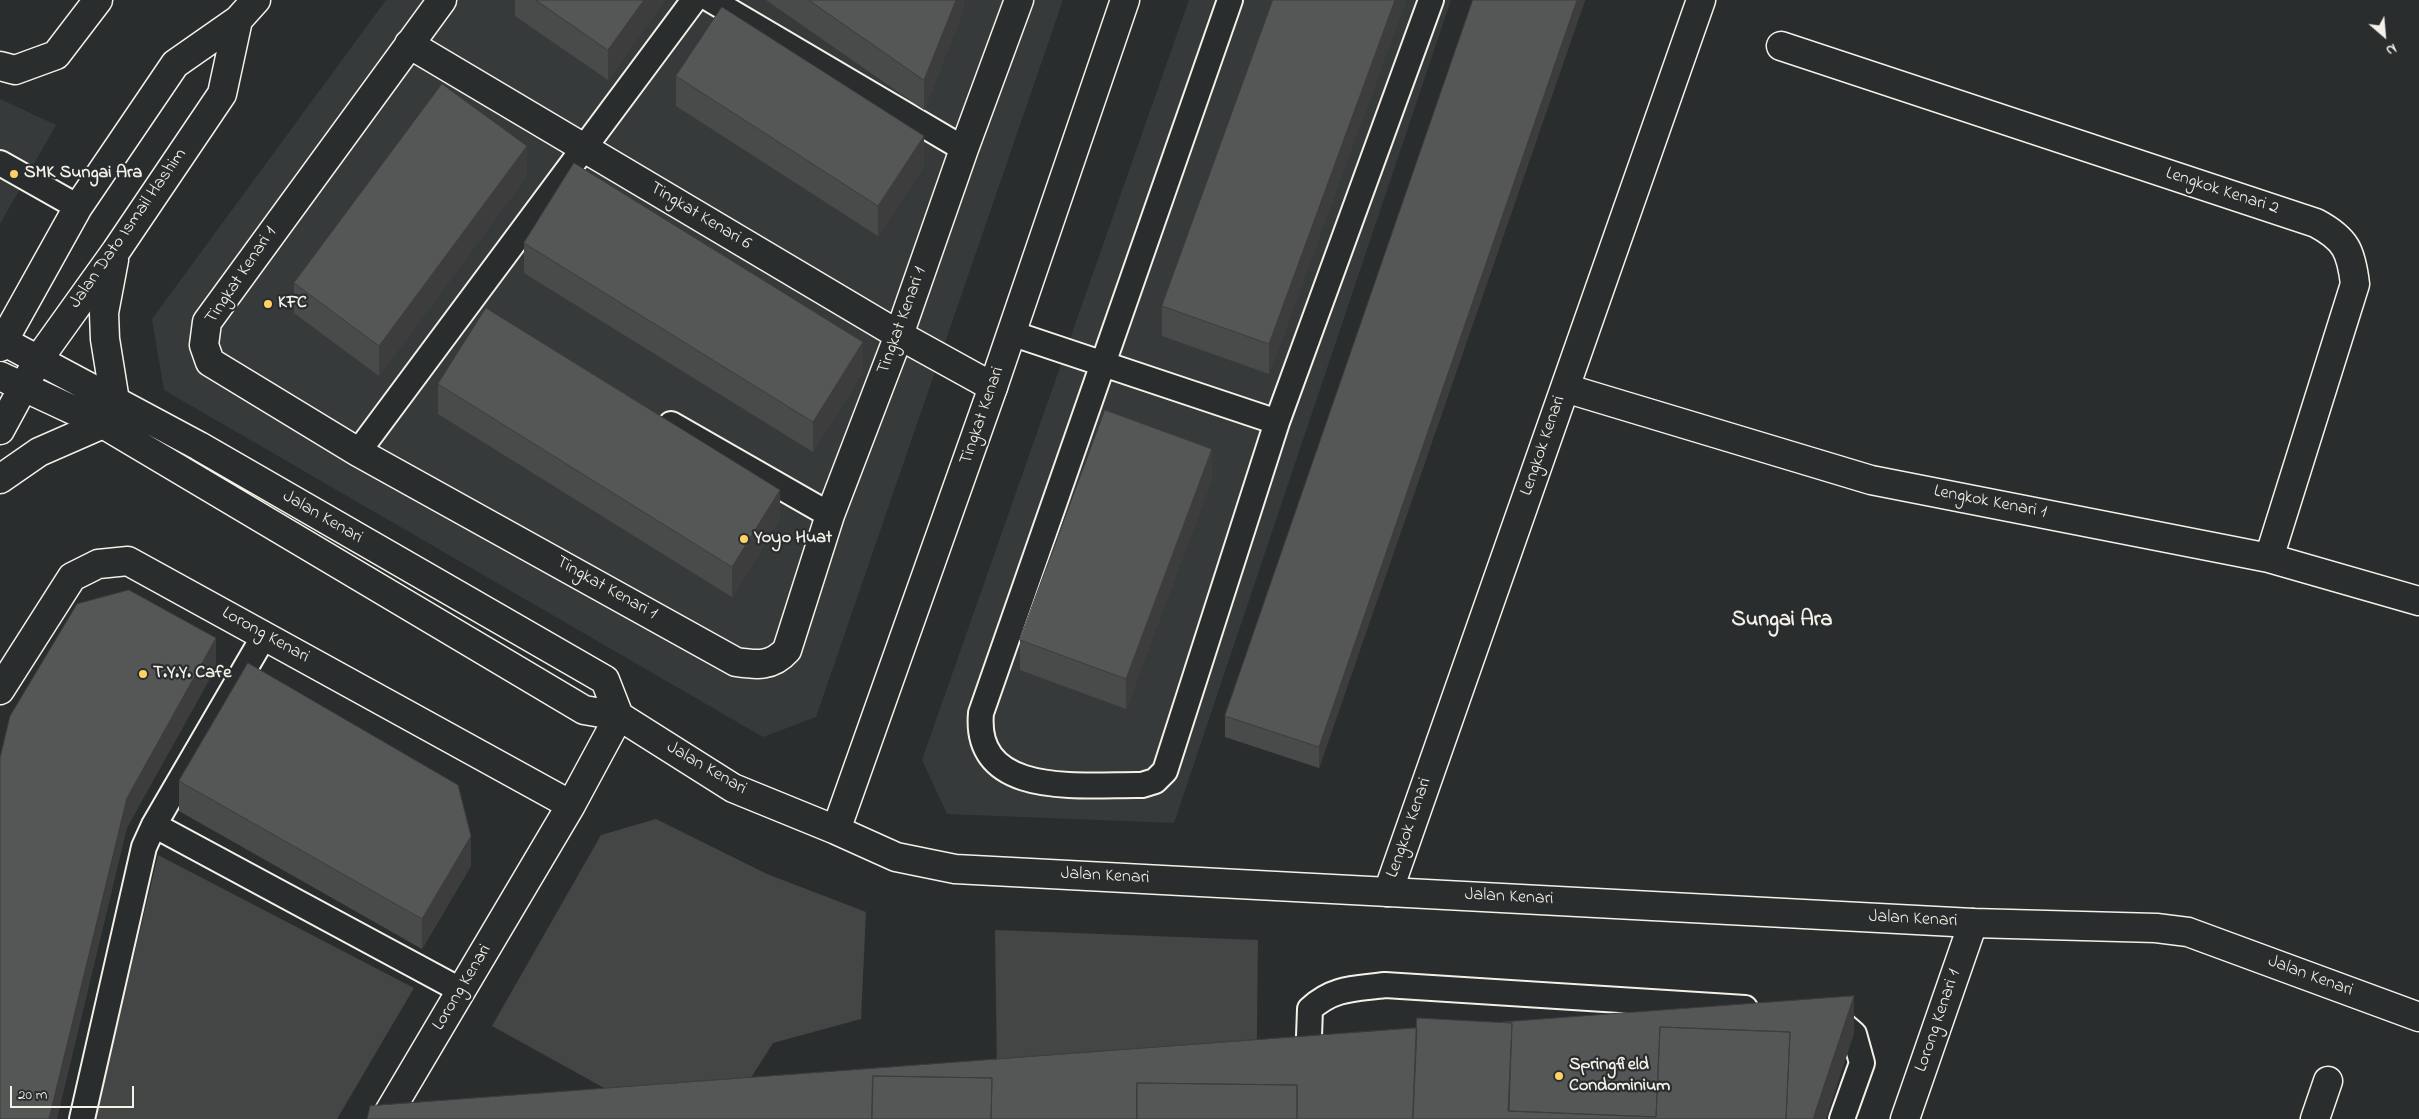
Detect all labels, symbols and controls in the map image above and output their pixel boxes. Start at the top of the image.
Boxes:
north arrow [2359,10,2409,60]
text: N [2382,37,2400,60]
street label: Jalan Dato Ismail Hashim [66,145,192,313]
place label: SMK Sungai Ara [24,163,142,185]
street label: Lengkok Kenari 2 [2163,164,2281,220]
marker: SMK Sungai Ara [8,168,20,180]
street label: Tingkat Kenari 6 [645,178,755,256]
street label: Tingkat Kenari 1 [202,223,282,329]
street label: Tingkat Kenari 1 [874,264,932,378]
place label: KFC [278,293,307,315]
marker: KFC [262,298,274,310]
street label: Tingkat Kenari [956,364,1010,468]
street label: Lengkok Kenari [1517,393,1571,499]
street label: Lengkok Kenari 1 [1932,481,2048,525]
street label: Jalan Kenari [278,486,366,550]
place label: Yoyo Huat [754,528,832,550]
marker: Yoyo Huat [738,533,750,545]
street label: Tingkat Kenari 1 [552,552,660,626]
street label: Lorong Kenari [218,603,312,669]
district label: Sungai Ara [1732,608,1832,634]
place label: T.Y.Y. Cafe [153,663,231,685]
marker: T.Y.Y. Cafe [137,668,149,680]
street label: Jalan Kenari [662,737,750,801]
street label: Lengkok Kenari [1383,775,1437,881]
street label: Jalan Kenari [1060,864,1150,890]
street label: Jalan Kenari [1464,885,1554,911]
street label: Jalan Kenari [1868,907,1958,933]
street label: Lorong Kenari [429,941,497,1035]
street label: Jalan Kenari [2265,952,2355,1002]
street label: Lorong Kenari 1 [1911,967,1967,1075]
place label: Springfield Condominium [1569,1055,1670,1098]
marker: Springfield Condominium [1553,1070,1565,1082]
scale bar [12,1076,136,1108]
text: 20 m [18,1084,47,1106]

